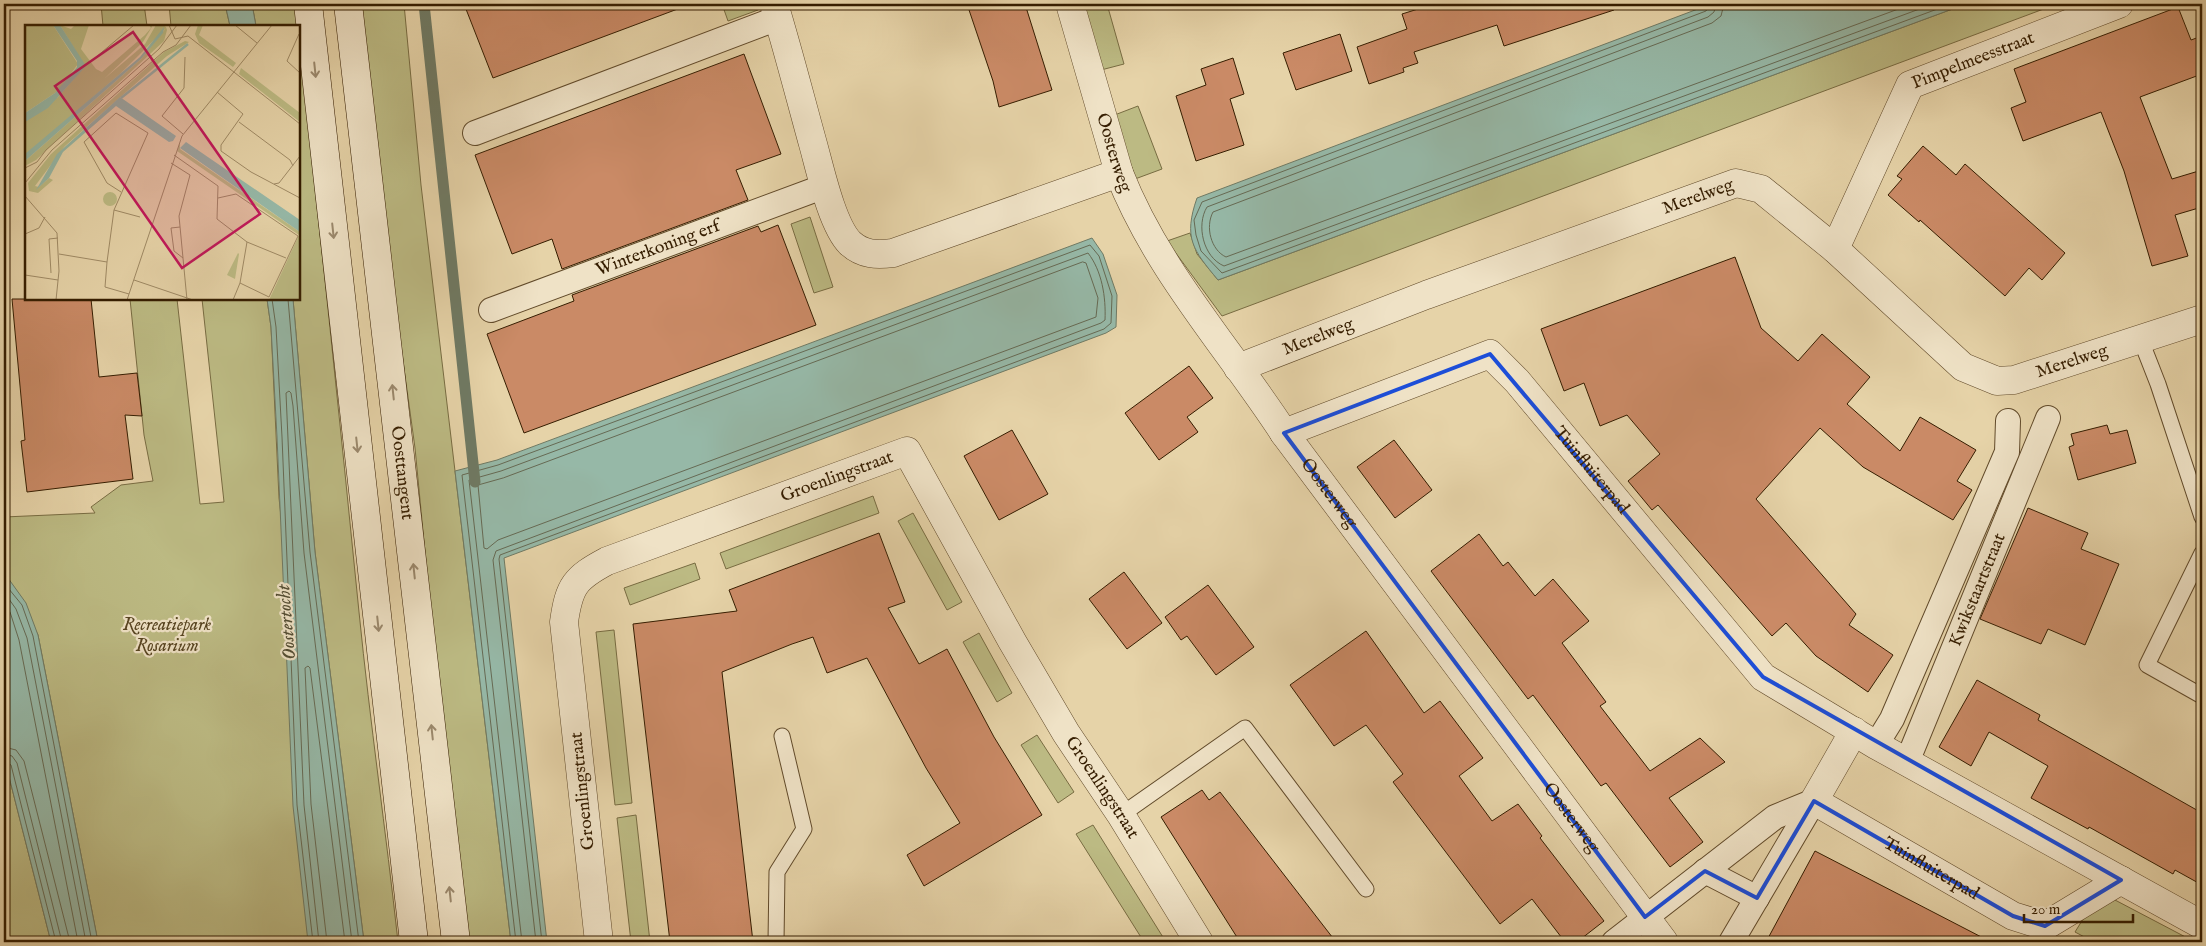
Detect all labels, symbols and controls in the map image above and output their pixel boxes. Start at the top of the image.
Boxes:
inset map [25,25,300,300]
street label: Pimpelmeesstraat [1908,26,2038,95]
one-way arrow [311,61,320,77]
street label: Oosterweg [1091,110,1137,196]
street label: Merelweg [1659,173,1737,220]
street label: Winterkoning erf [593,213,726,282]
one-way arrow [328,223,338,239]
street label: Merelweg [1279,313,1357,361]
street label: Merelweg [2033,339,2111,384]
one-way arrow [388,384,398,400]
street label: Tuinfluiterpad [1548,422,1635,519]
street label: Oosttangent [385,425,419,521]
one-way arrow [352,436,362,452]
street label: Groenlingstraat [777,446,896,508]
street label: Oosterweg [1295,454,1363,533]
street label: Kwikstaartstraat [1944,530,2011,650]
one-way arrow [409,563,419,579]
water label: Oostertocht [272,583,302,661]
park label: Recreatiepark Rosarium [123,614,211,658]
one-way arrow [373,615,383,631]
one-way arrow [427,725,437,741]
street label: Groenlingstraat [565,731,601,851]
street label: Groenlingstraat [1060,732,1144,843]
street label: Oosterweg [1538,778,1605,858]
street label: Tuinfluiterpad [1879,832,1984,906]
one-way arrow [445,886,455,902]
scale bar [2024,891,2132,923]
text: 20 m [2031,900,2061,919]

